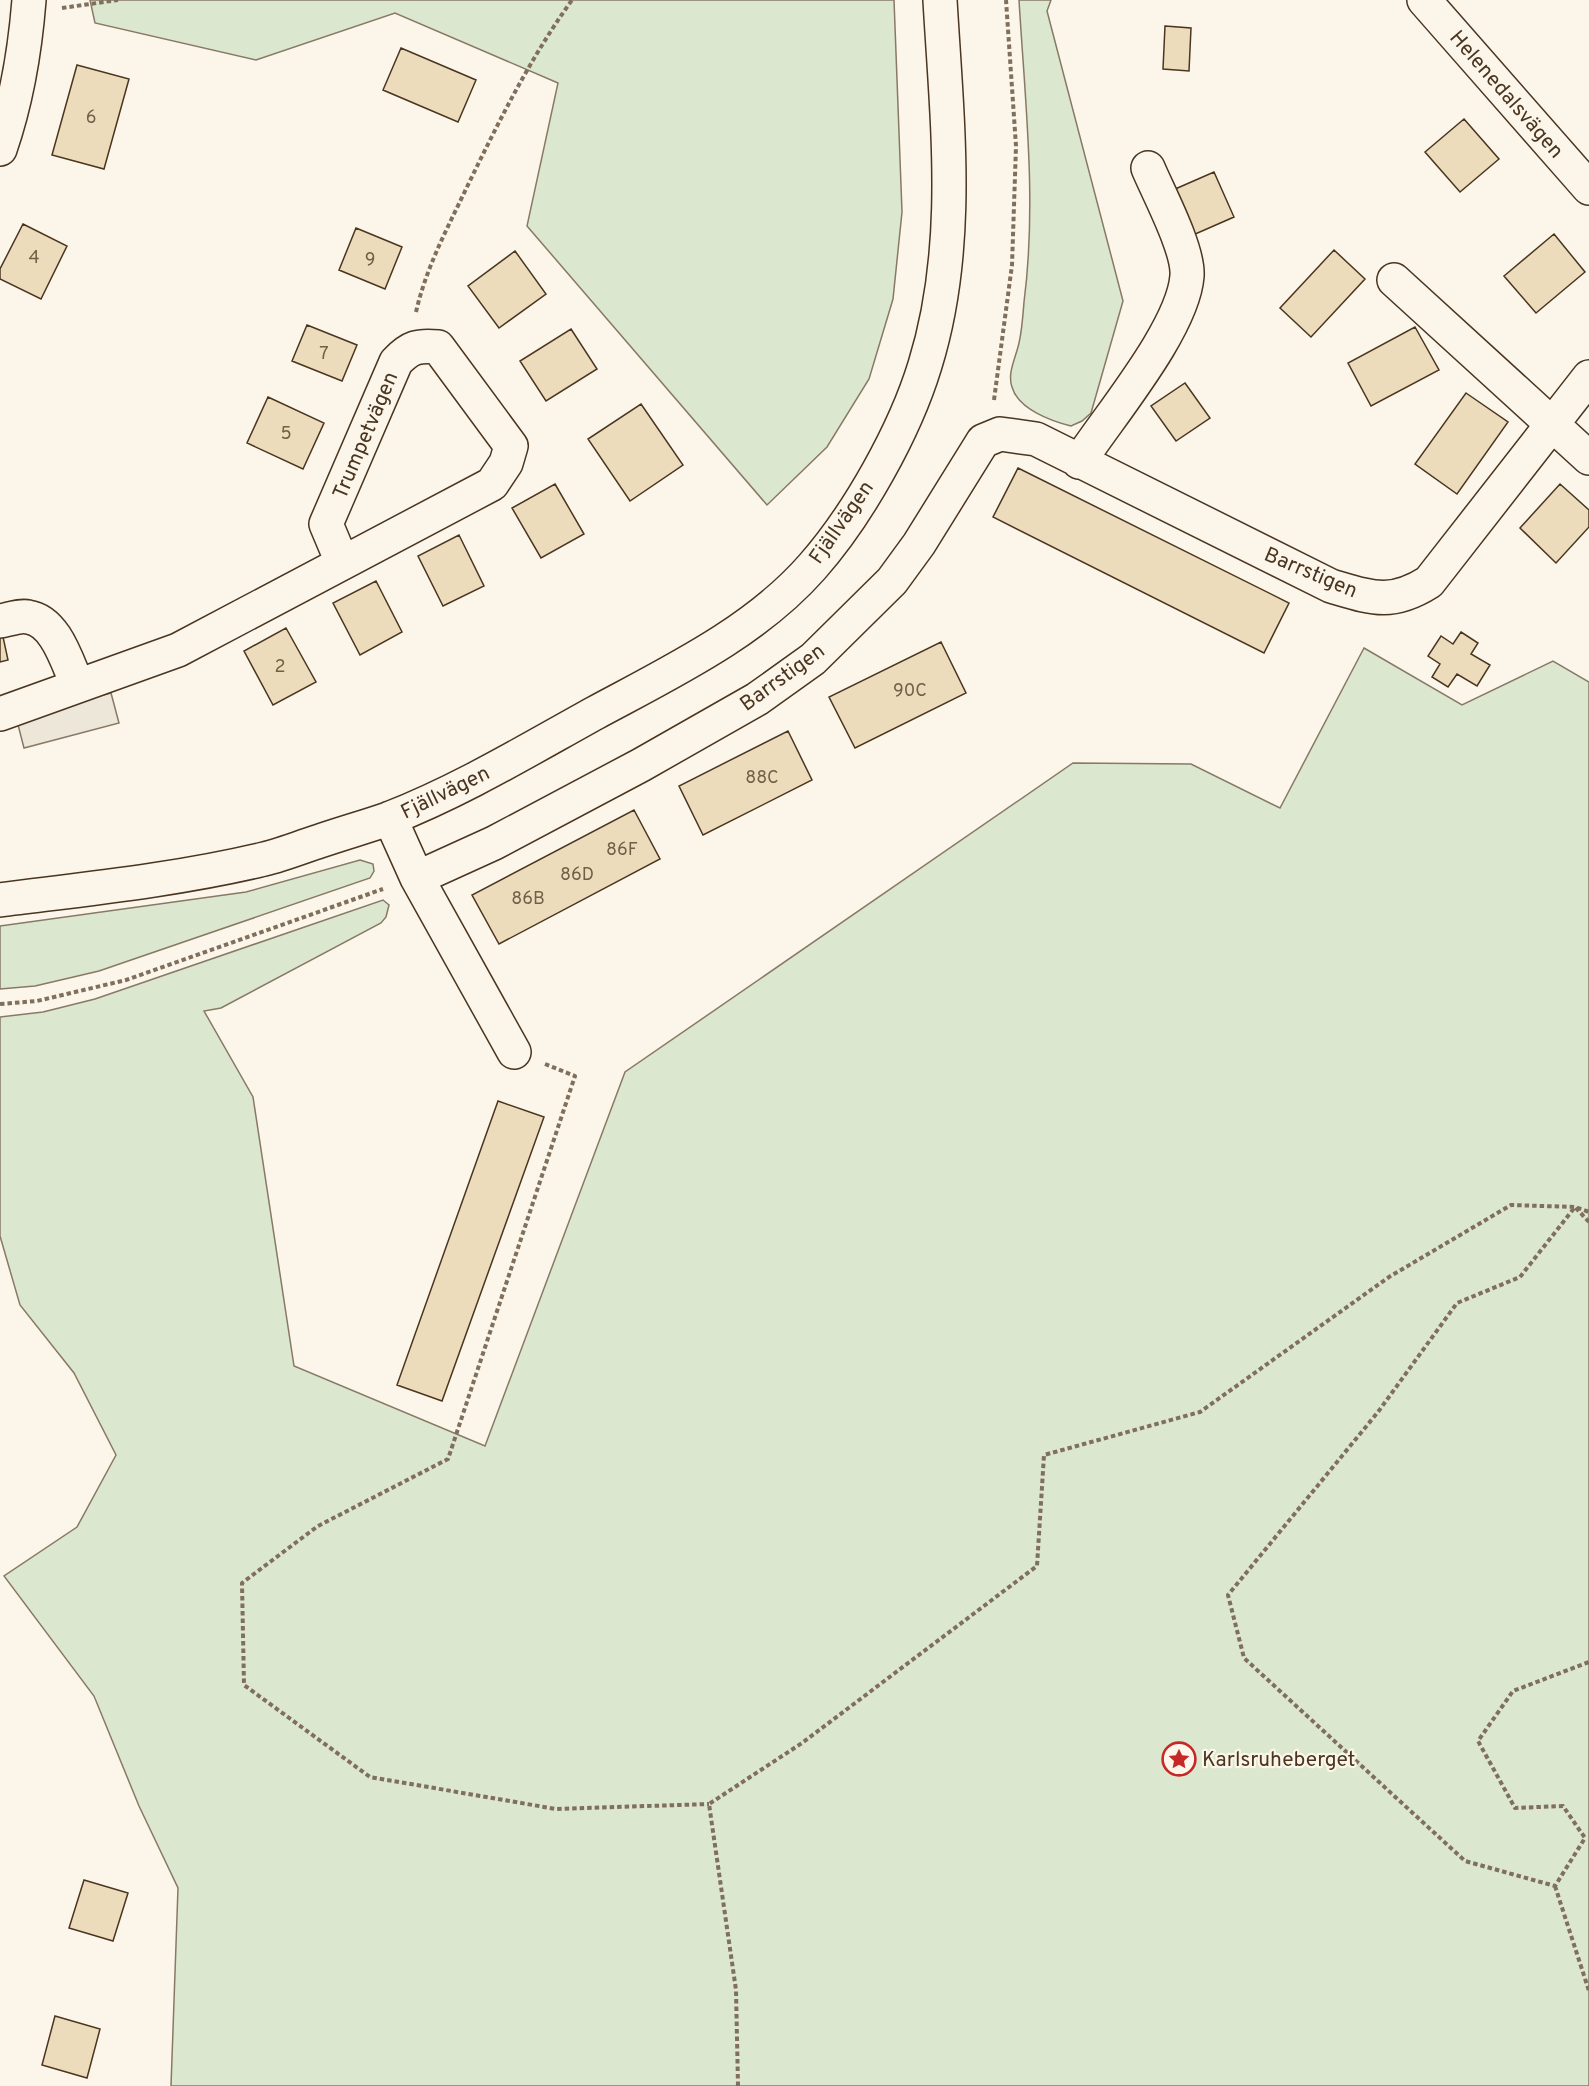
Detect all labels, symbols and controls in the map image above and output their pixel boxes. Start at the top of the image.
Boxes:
street label: Helenedalsvägen [1443,25,1569,165]
house number: 6 [86,107,96,130]
house number: 4 [28,247,40,270]
house number: 9 [365,249,375,272]
house number: 7 [319,343,329,366]
street label: Trumpetvägen [327,368,405,503]
house number: 5 [280,423,292,446]
street label: Fjällvägen [804,476,881,570]
street label: Barrstigen [1260,542,1361,605]
street label: Barrstigen [735,638,831,718]
house number: 2 [274,656,286,679]
house number: 90C [893,680,927,703]
street label: Fjällvägen [397,760,495,826]
house number: 88C [745,767,779,790]
house number: 86F [606,839,638,862]
house number: 86D [560,864,594,887]
house number: 86B [511,888,545,911]
place icon: Karlsruheberget [1161,1741,1197,1777]
place label: Karlsruheberget [1202,1747,1356,1774]

